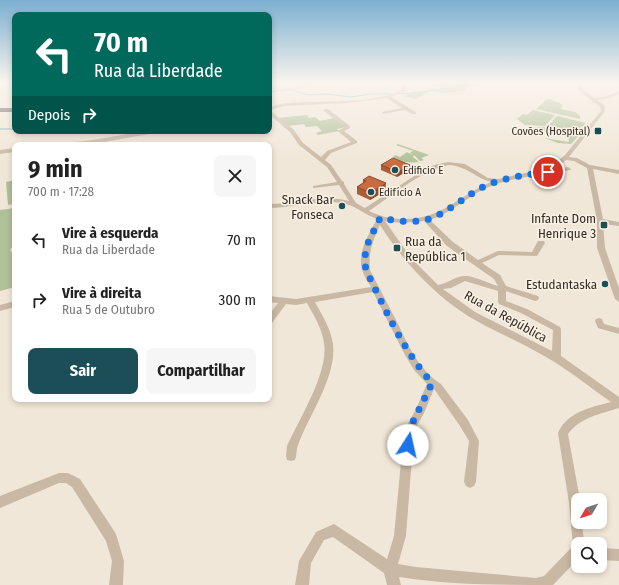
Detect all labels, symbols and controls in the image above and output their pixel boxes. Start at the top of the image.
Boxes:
text: 70 m [94,26,148,59]
icon: left [28,28,80,80]
text: Rua da Liberdade [94,60,223,82]
icon: right [78,104,100,126]
text: Depois [28,106,70,124]
place label: Covões (Hospital) [512,125,590,138]
marker: Covões (Hospital) [593,126,603,136]
text: 9 min [28,155,83,183]
button: close [214,155,256,197]
pin [531,155,565,189]
icon: arrive [537,161,559,183]
place label: Edificio E [403,164,443,177]
marker: Edificio E [390,165,400,175]
text: 700 m · 17:28 [28,184,94,199]
place label: Edifício A [379,186,421,199]
marker: Edifício A [366,187,376,197]
place label: Snack Bar Fonseca [282,192,334,222]
marker: Snack Bar Fonseca [337,201,347,211]
place label: Infante Dom Henrique 3 [531,211,596,241]
marker: Infante Dom Henrique 3 [599,220,609,230]
text: Vire à esquerda [62,224,159,242]
icon: left [28,229,50,251]
text: 70 m [227,231,256,249]
place label: Rua da República 1 [405,234,466,264]
text: Rua da Liberdade [62,242,155,257]
marker: Rua da República 1 [392,243,402,253]
place label: Estudantaska [526,277,597,292]
marker: Estudantaska [600,279,610,289]
text: Vire à direita [62,284,141,302]
street label: Rua da República [462,288,550,345]
icon: right [28,289,50,311]
text: 300 m [219,291,256,309]
text: Rua 5 de Outubro [62,302,155,317]
button: Sair [28,348,138,394]
button: Compartilhar [146,348,256,394]
position arrow [387,424,429,466]
north arrow [571,493,607,529]
map controls [571,493,607,573]
button: search [571,537,607,573]

